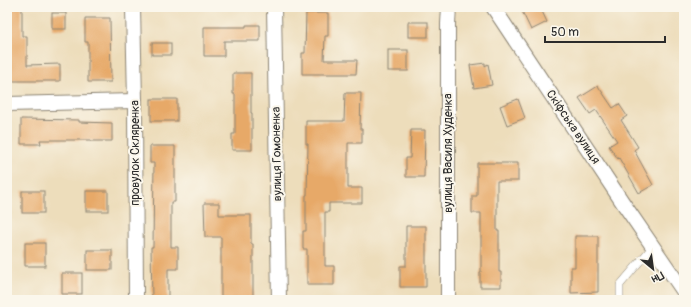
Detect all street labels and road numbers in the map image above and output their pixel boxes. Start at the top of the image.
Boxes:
street label: Скіфська вулиця [543,87,603,167]
street label: вулиця Василя Худенка [441,93,456,213]
street label: провулок Скляренка [128,100,143,206]
street label: вулиця Гомоненка [269,106,285,201]

